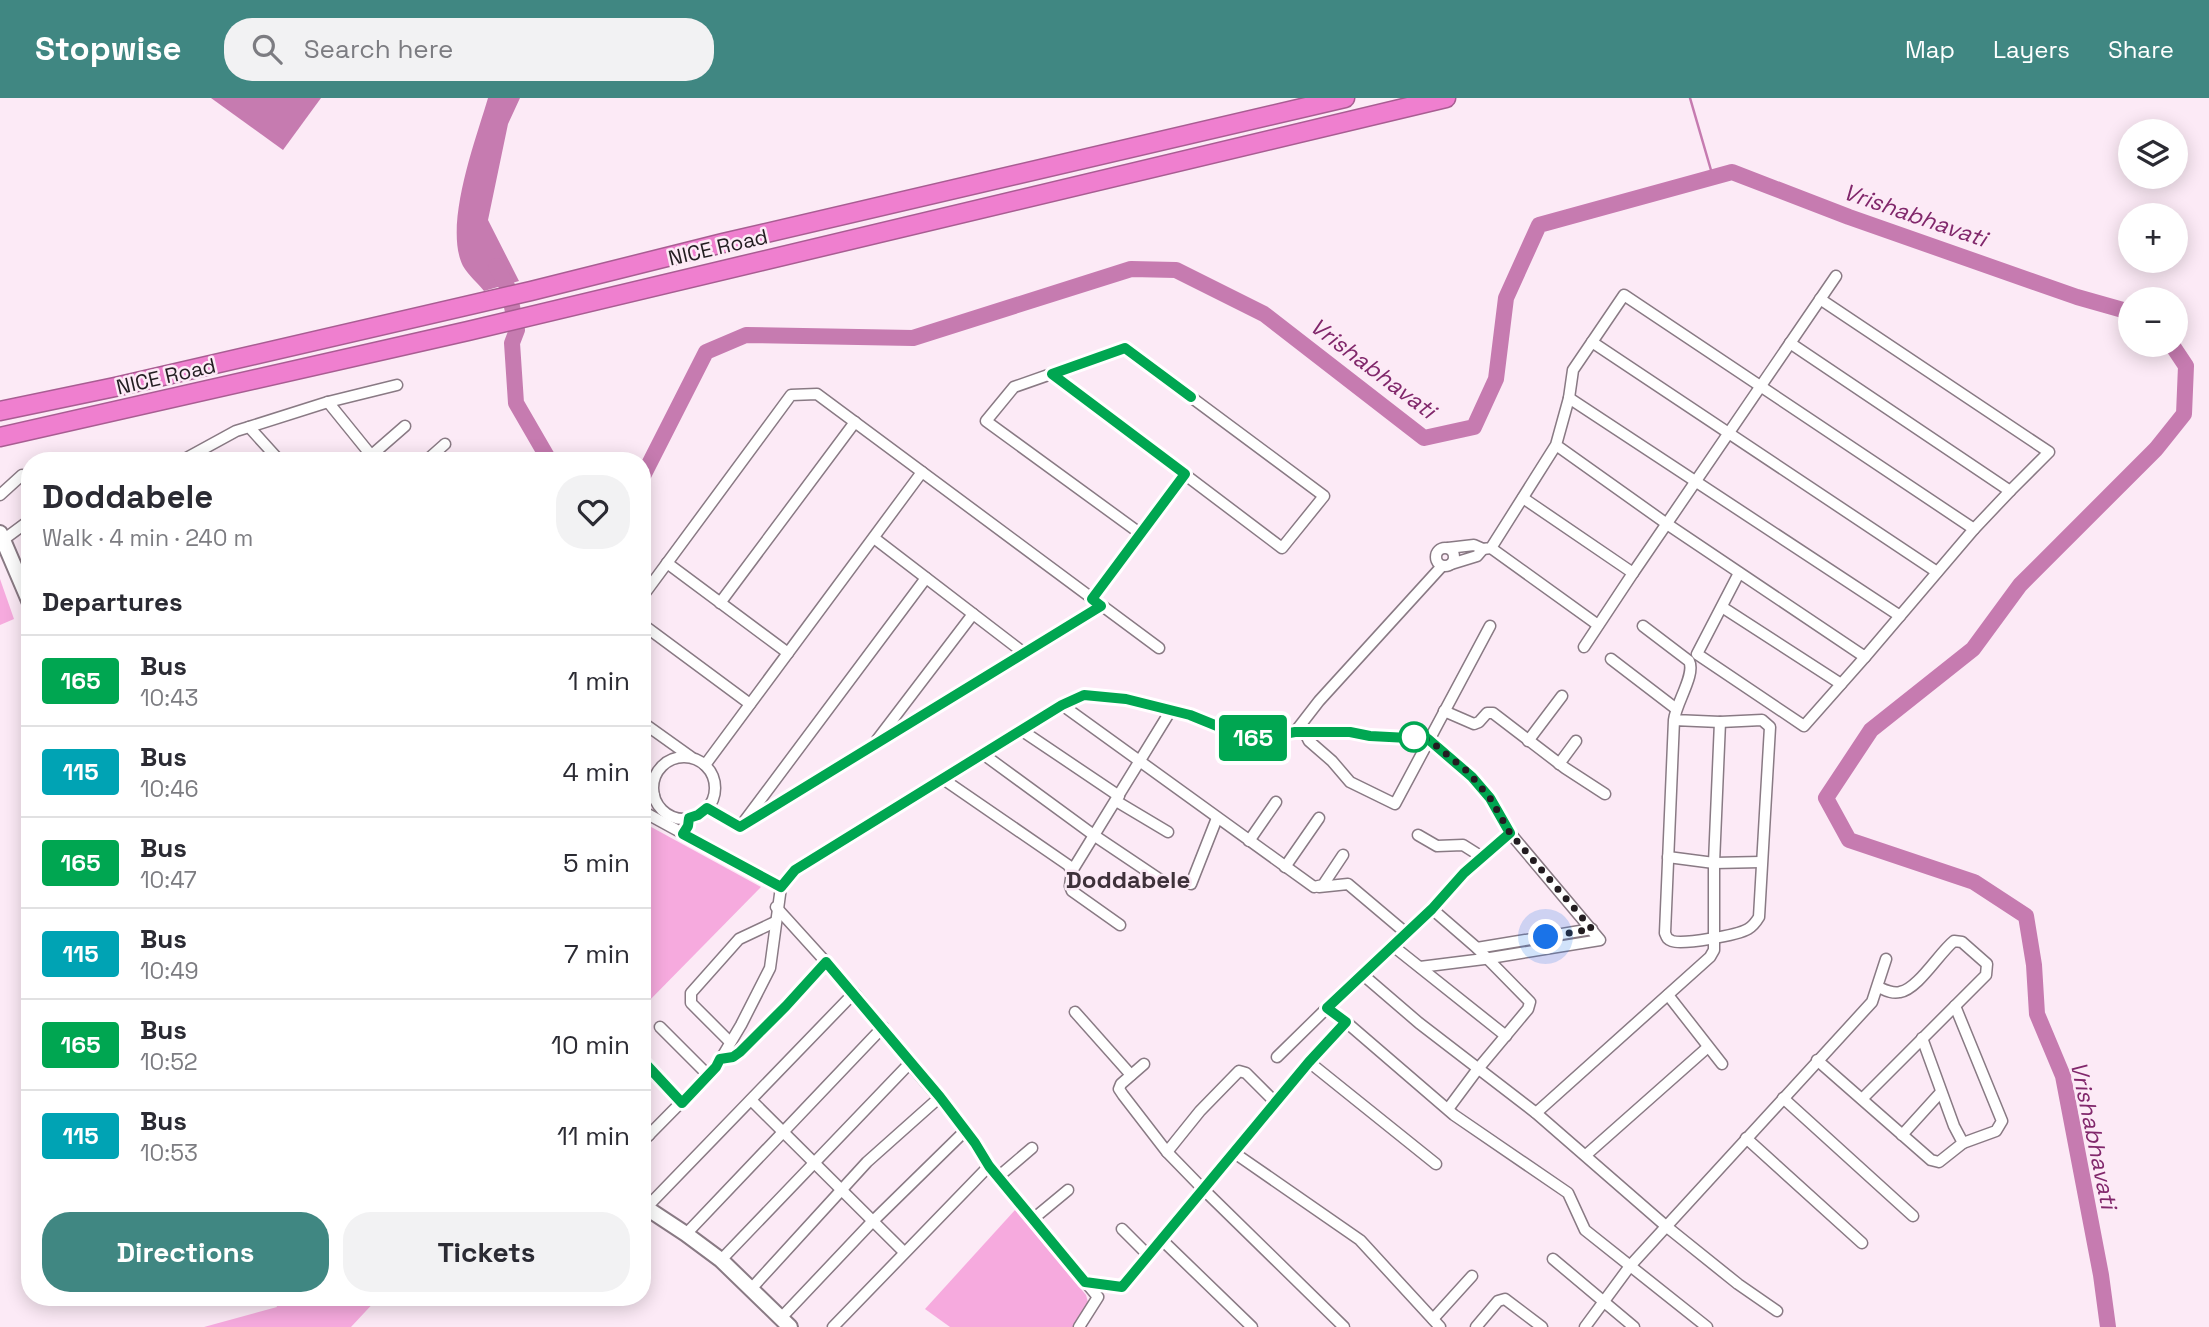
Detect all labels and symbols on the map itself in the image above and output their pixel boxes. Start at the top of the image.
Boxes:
water label: Vrishabhavati [1839,176,1993,254]
street label: NICE Road [666,222,770,272]
water label: Vrishabhavati [1304,311,1444,427]
street label: NICE Road [114,351,218,401]
line badge: 165 [1213,715,1293,761]
unlabelled marker [1399,722,1429,752]
district label: Doddabele [1066,864,1190,895]
your location [1528,919,1563,954]
water label: Vrishabhavati [2064,1058,2125,1214]

